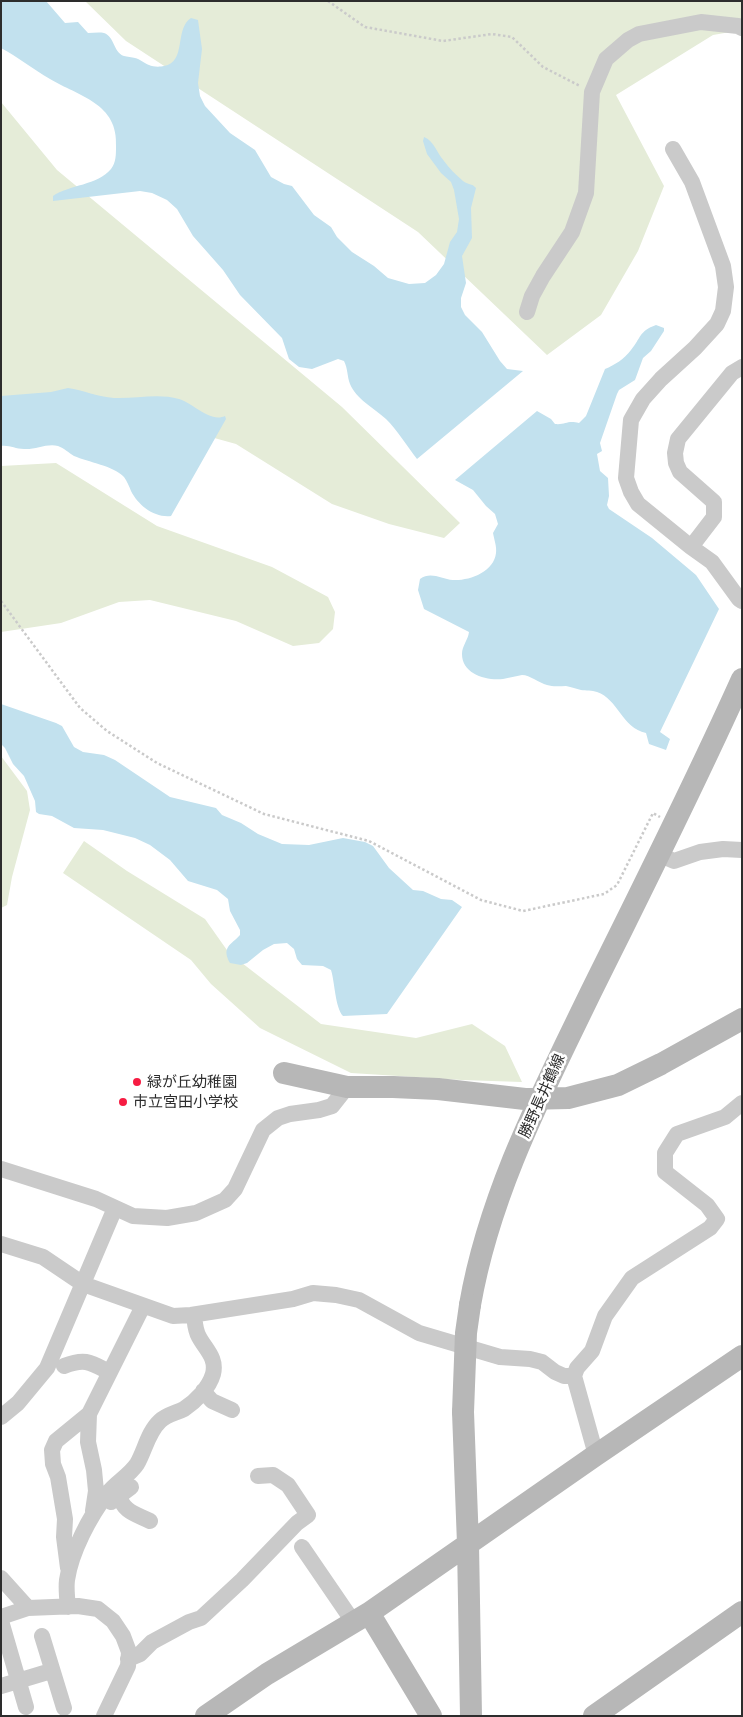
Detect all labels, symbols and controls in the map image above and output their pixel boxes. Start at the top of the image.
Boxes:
street label: 勝野長井鶴線 [515,1051,569,1141]
place label: 緑が丘幼稚園 [147,1073,237,1091]
marker: 緑が丘幼稚園 [131,1076,143,1088]
place label: 市立宮田小学校 [133,1093,238,1111]
marker: 市立宮田小学校 [117,1096,129,1108]

